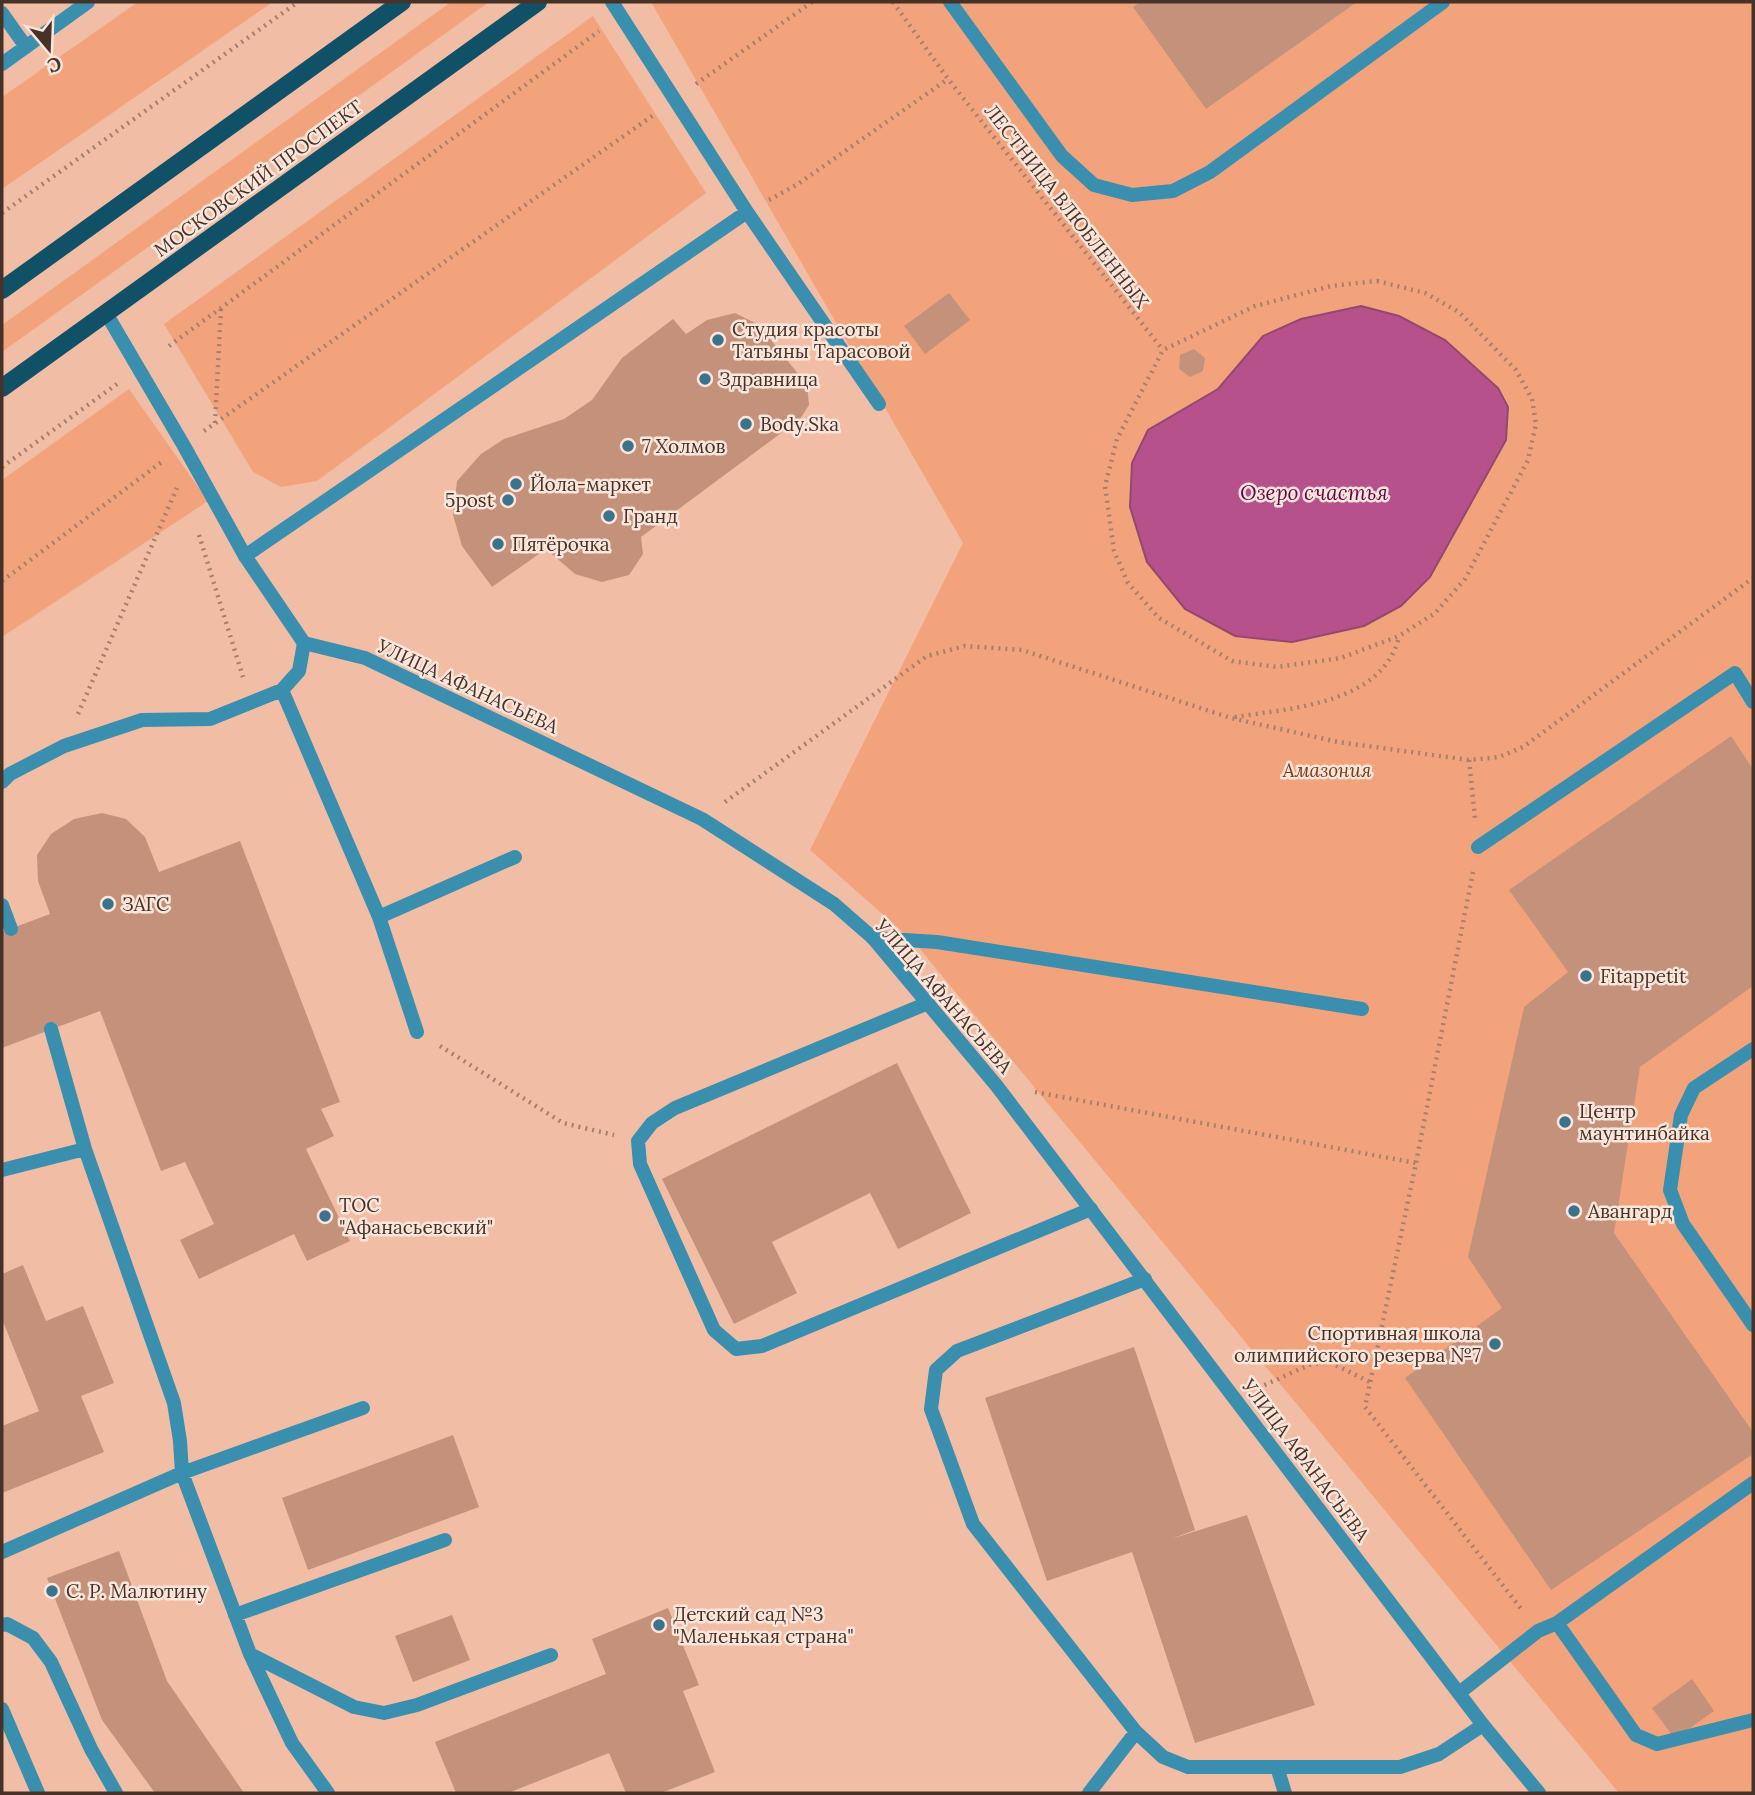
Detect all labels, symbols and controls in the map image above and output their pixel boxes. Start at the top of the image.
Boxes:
north arrow [14,14,84,84]
text: С [44,52,65,79]
street label: МОСКОВСКИЙ ПРОСПЕКТ [149,94,367,262]
street label: ЛЕСТНИЦА ВЛЮБЛЕННЫХ [980,99,1155,314]
place label: Студия красоты Татьяны Тарасовой [732,317,911,363]
marker: Студия красоты Татьяны Тарасовой [710,332,726,348]
place label: Здравница [719,367,818,391]
marker: Здравница [697,371,713,387]
place label: Body.Ska [760,412,839,436]
marker: Body.Ska [738,416,754,432]
place label: 7 Холмов [642,434,726,458]
marker: 7 Холмов [620,438,636,454]
place label: Йола-маркет [530,472,651,496]
marker: Йола-маркет [508,476,524,492]
water label: Озеро счастья [1240,479,1388,506]
place label: 5post [445,488,495,512]
marker: 5post [500,492,516,508]
place label: Гранд [623,504,678,528]
marker: Гранд [601,508,617,524]
place label: Пятёрочка [512,532,610,556]
marker: Пятёрочка [490,536,506,552]
street label: УЛИЦА АФАНАСЬЕВА [373,633,563,739]
park label: Амазония [1282,758,1372,782]
place label: ЗАГС [122,892,169,916]
marker: ЗАГС [100,896,116,912]
street label: УЛИЦА АФАНАСЬЕВА [870,913,1018,1079]
place label: Fitappetit [1600,964,1687,988]
marker: Fitappetit [1578,968,1594,984]
place label: Центр маунтинбайка [1579,1099,1710,1145]
marker: Центр маунтинбайка [1557,1114,1573,1130]
place label: ТОС "Афанасьевский" [339,1193,493,1239]
place label: Авангард [1587,1199,1672,1223]
marker: Авангард [1566,1203,1582,1219]
marker: ТОС "Афанасьевский" [317,1208,333,1224]
place label: Спортивная школа олимпийского резерва №7 [1234,1321,1481,1367]
marker: Спортивная школа олимпийского резерва №7 [1487,1336,1503,1352]
street label: УЛИЦА АФАНАСЬЕВА [1236,1373,1376,1547]
place label: С. Р. Малютину [66,1579,207,1603]
marker: С. Р. Малютину [44,1583,60,1599]
place label: Детский сад №3 "Маленькая страна" [673,1602,854,1648]
marker: Детский сад №3 "Маленькая страна" [651,1617,667,1633]

